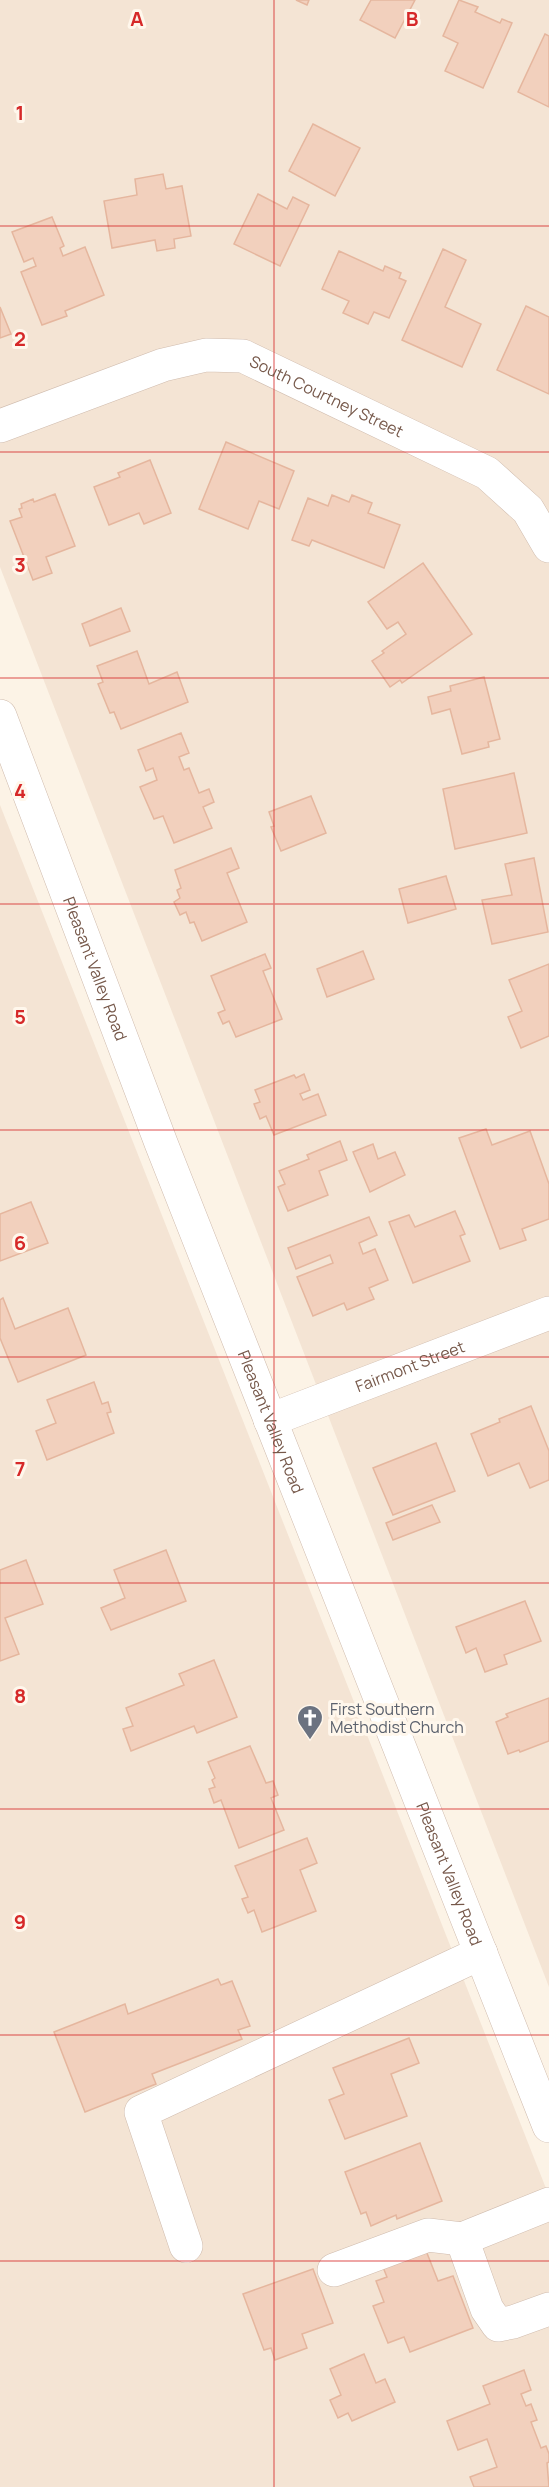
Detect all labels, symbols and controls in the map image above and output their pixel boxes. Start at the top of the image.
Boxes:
text: A [130,5,144,32]
text: B [406,5,419,32]
text: 1 [16,99,24,126]
text: 2 [14,325,26,352]
street label: South Courtney Street [246,350,407,442]
text: 3 [14,551,26,578]
text: 4 [14,777,26,804]
street label: Pleasant Valley Road [58,894,132,1044]
text: 5 [14,1003,26,1030]
text: 6 [14,1229,26,1256]
street label: Fairmont Street [352,1335,468,1397]
street label: Pleasant Valley Road [233,1347,309,1496]
text: 7 [15,1455,25,1482]
text: 8 [14,1682,26,1709]
place label: First Southern Methodist Church [330,1698,464,1738]
church icon: First Southern Methodist Church [295,1703,325,1741]
street label: Pleasant Valley Road [411,1799,488,1949]
text: 9 [14,1908,26,1935]

